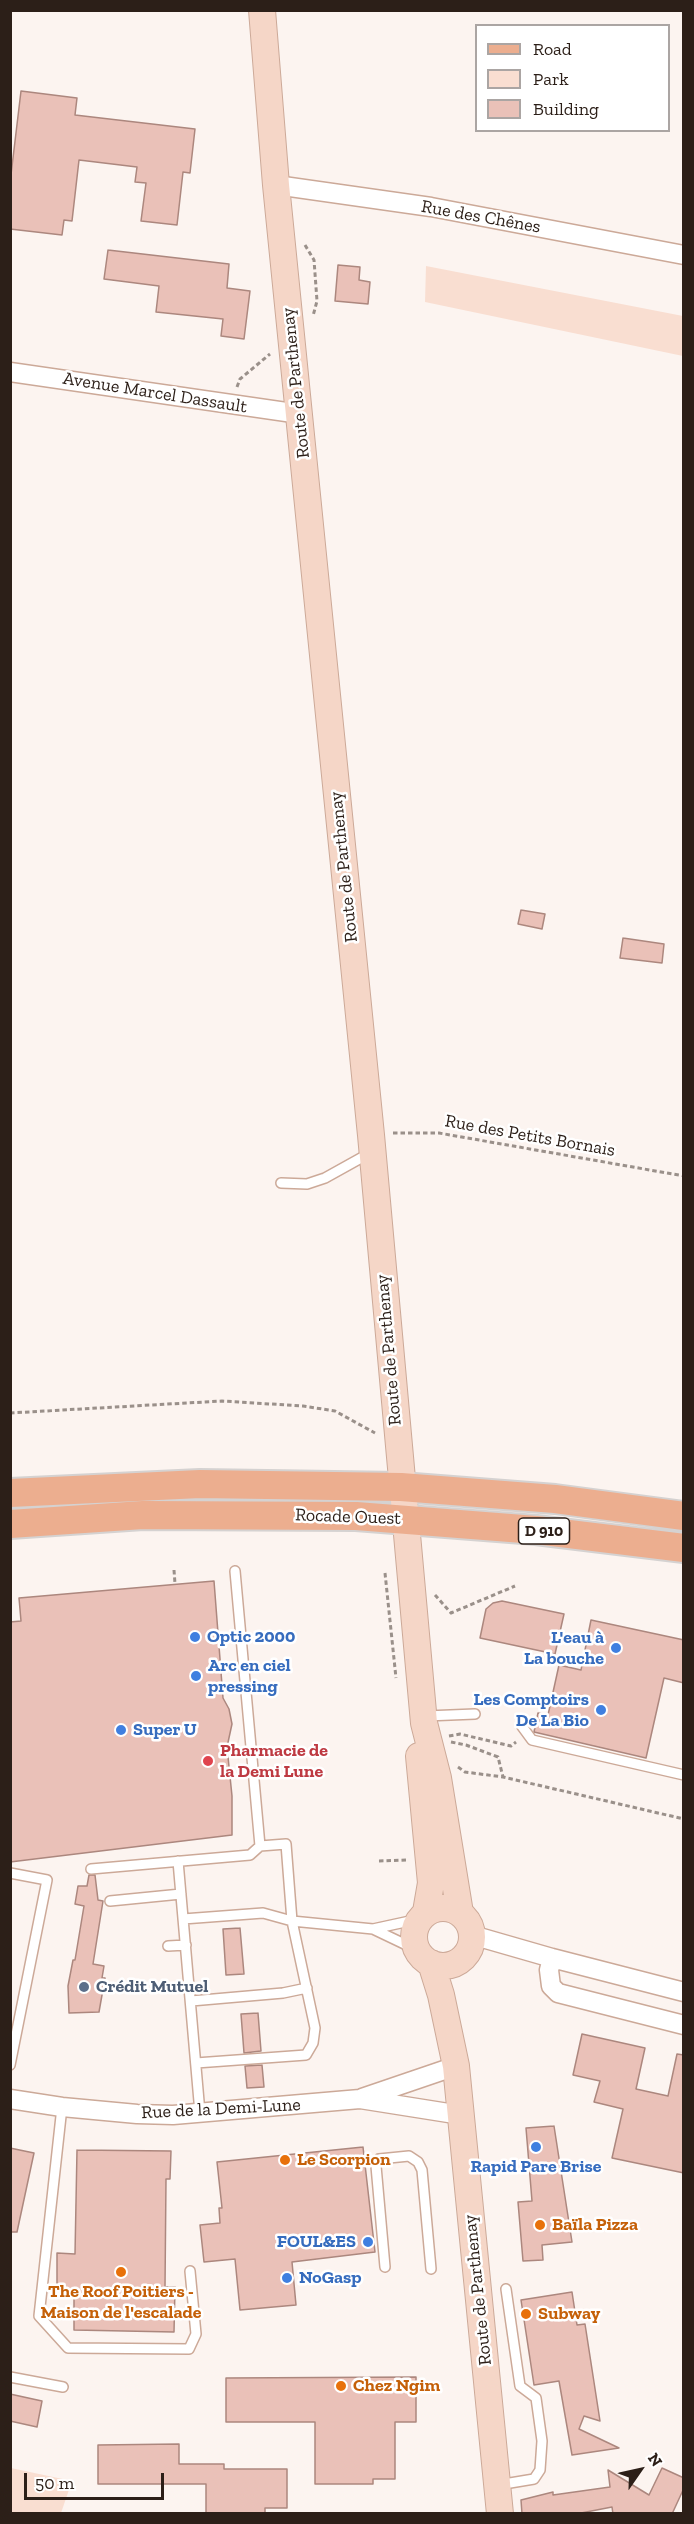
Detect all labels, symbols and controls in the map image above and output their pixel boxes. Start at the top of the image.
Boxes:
legend [475,24,670,132]
text: Road [533,38,572,60]
text: Park [533,68,569,90]
text: Building [533,98,599,120]
street label: Rue des Chênes [420,196,542,238]
street label: Route de Parthenay [277,307,315,459]
street label: Avenue Marcel Dassault [61,368,249,418]
street label: Route de Parthenay [325,791,363,943]
street label: Rue des Petits Bornais [443,1110,617,1162]
street label: Route de Parthenay [372,1274,406,1426]
street label: Rocade Ouest [295,1504,401,1530]
road number: D 910 [518,1518,570,1544]
place label: Optic 2000 [207,1626,295,1648]
place label: L'eau à La bouche [524,1627,604,1670]
marker: Optic 2000 [188,1630,202,1644]
marker: L'eau à La bouche [609,1641,623,1655]
place label: Arc en ciel pressing [208,1655,291,1698]
marker: Arc en ciel pressing [189,1669,203,1683]
place label: Les Comptoirs De La Bio [473,1689,589,1732]
marker: Les Comptoirs De La Bio [594,1703,608,1717]
place label: Super U [133,1719,197,1741]
marker: Super U [114,1723,128,1737]
place label: Pharmacie de la Demi Lune [220,1740,328,1782]
marker: Pharmacie de la Demi Lune [201,1754,215,1768]
place label: Crédit Mutuel [96,1976,208,1998]
marker: Crédit Mutuel [77,1980,91,1994]
street label: Rue de la Demi-Lune [141,2094,301,2124]
marker: Rapid Pare Brise [529,2140,543,2154]
place label: Le Scorpion [297,2149,391,2171]
marker: Le Scorpion [278,2153,292,2167]
place label: Rapid Pare Brise [470,2156,602,2178]
street label: Route de Parthenay [459,2214,497,2366]
place label: Baïla Pizza [552,2214,638,2236]
marker: Baïla Pizza [533,2218,547,2232]
place label: FOUL&ES [277,2231,356,2253]
marker: FOUL&ES [361,2235,375,2249]
marker: The Roof Poitiers - Maison de l'escalade [114,2265,128,2279]
place label: NoGasp [299,2267,362,2289]
marker: NoGasp [280,2271,294,2285]
place label: The Roof Poitiers - Maison de l'escalade [40,2281,202,2324]
place label: Subway [538,2303,600,2325]
marker: Subway [519,2307,533,2321]
place label: Chez Ngim [353,2375,440,2397]
marker: Chez Ngim [334,2379,348,2393]
north arrow [610,2440,670,2500]
text: N [644,2449,667,2470]
scale bar [27,2461,166,2499]
text: 50 m [35,2472,74,2494]

